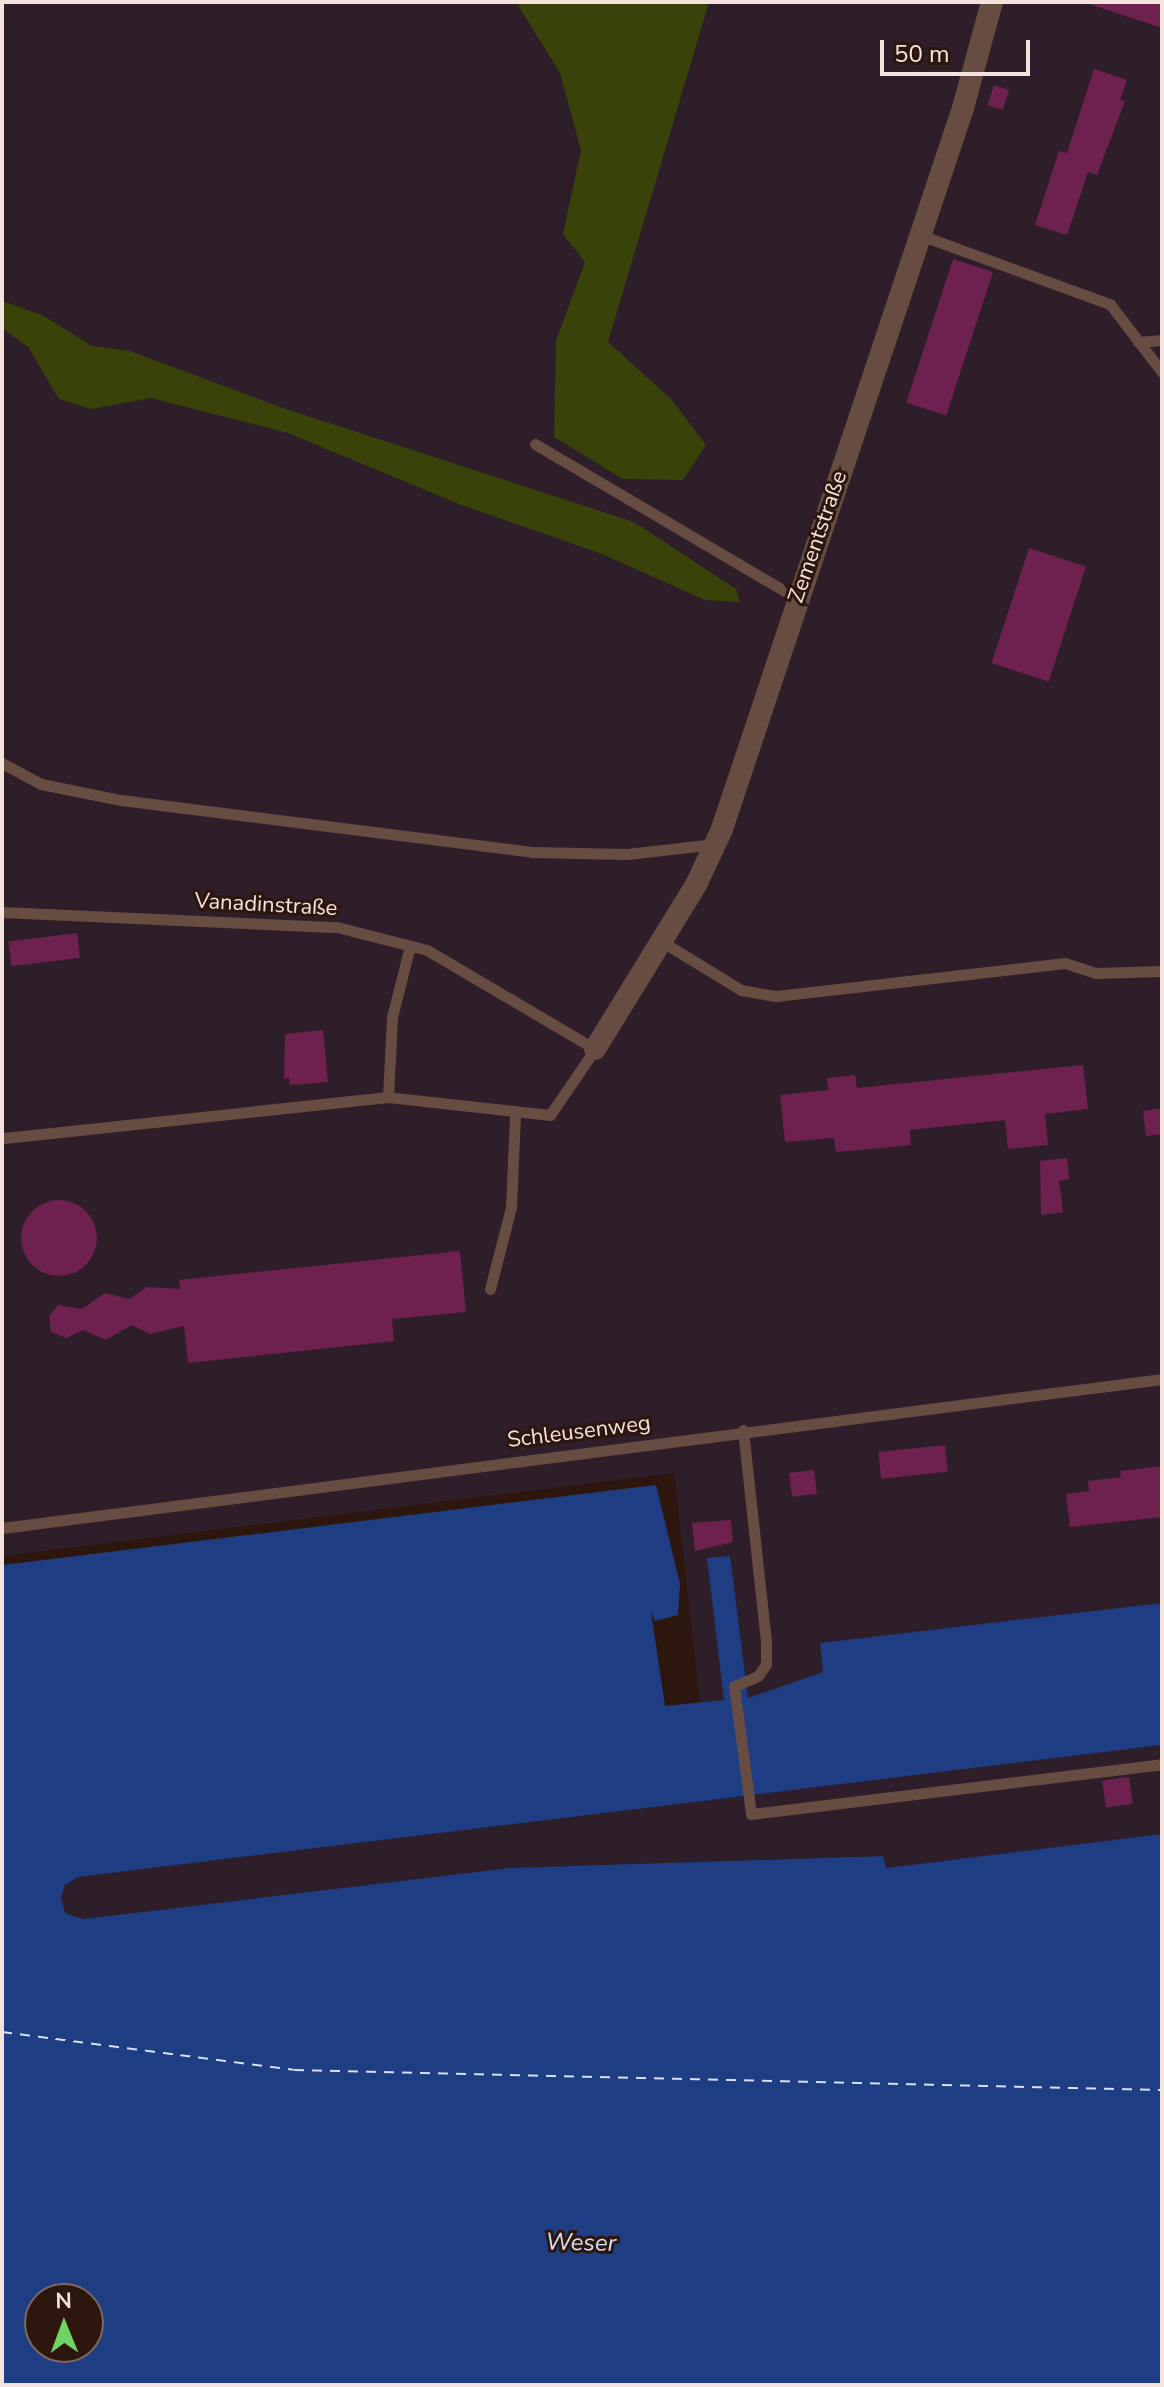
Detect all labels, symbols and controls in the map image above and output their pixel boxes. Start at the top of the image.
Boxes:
scale bar [884,24,1034,74]
text: 50 m [894,38,950,70]
street label: Zementstraße [783,468,853,606]
street label: Vanadinstraße [194,888,338,922]
street label: Schleusenweg [506,1410,652,1454]
water label: Weser [545,2228,617,2258]
north arrow [24,2283,104,2363]
text: N [55,2286,72,2316]

